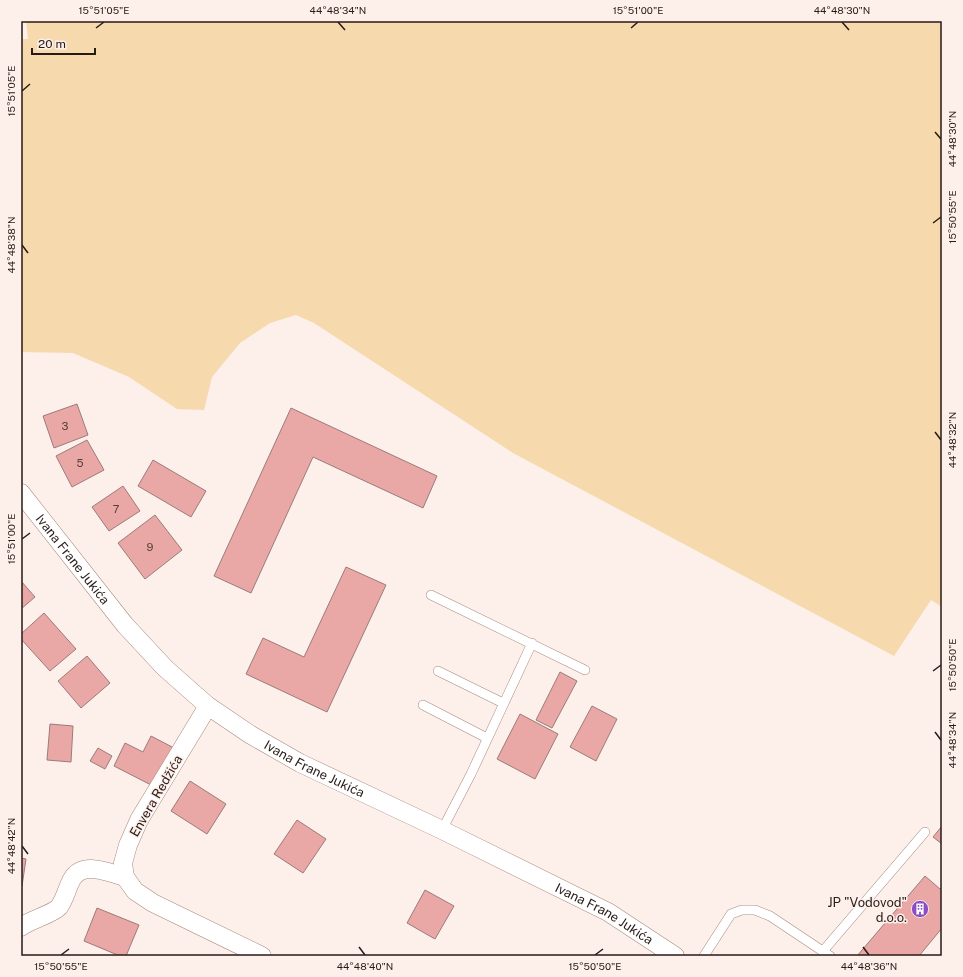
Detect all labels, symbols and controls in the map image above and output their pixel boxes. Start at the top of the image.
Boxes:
text: 15°51'05"E [78,4,130,16]
text: 44°48'34"N [310,4,366,16]
text: 15°51'00"E [613,4,663,16]
text: 44°48'30"N [814,4,870,16]
scale bar [32,30,95,56]
text: 20 m [38,37,66,51]
text: 15°51'05"E [5,65,17,117]
text: 44°48'30"N [946,111,958,167]
text: 15°50'55"E [946,190,958,244]
text: 44°48'38"N [5,217,17,273]
text: 44°48'32"N [946,412,958,468]
house number: 3 [62,420,69,432]
house number: 5 [76,457,84,469]
house number: 7 [113,503,120,515]
street label: Ivana Frane Jukića [33,511,113,607]
text: 15°51'00"E [5,514,17,564]
house number: 9 [147,541,154,553]
text: 15°50'50"E [946,638,958,692]
text: 44°48'34"N [946,712,958,768]
street label: Ivana Frane Jukića [262,737,367,800]
street label: Envera Redžića [127,753,185,839]
text: 44°48'42"N [5,818,17,874]
street label: Ivana Frane Jukića [553,880,656,947]
place label: JP "Vodovod" d.o.o. [828,895,907,925]
building icon: JP "Vodovod" d.o.o. [910,899,930,919]
text: 15°50'55"E [34,960,88,972]
text: 44°48'40"N [337,960,393,972]
text: 15°50'50"E [568,960,622,972]
text: 44°48'36"N [841,960,897,972]

